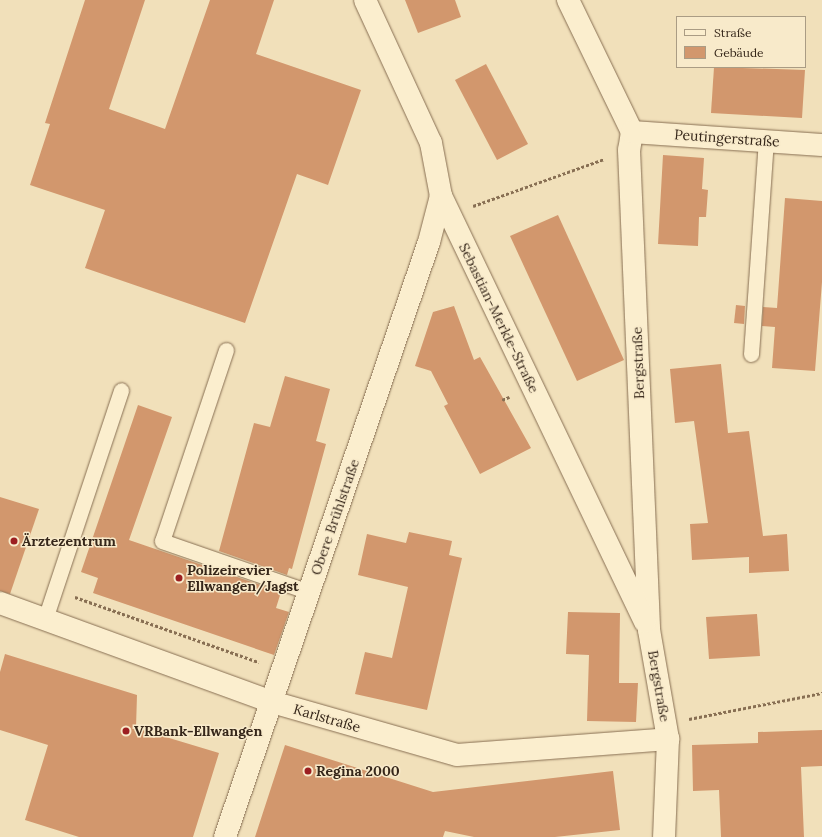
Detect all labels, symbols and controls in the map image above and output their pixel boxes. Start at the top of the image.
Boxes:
legend [676,16,806,68]
text: Straße [714,25,751,40]
text: Gebäude [714,45,764,60]
street label: Peutingerstraße [674,126,780,150]
street label: Sebastian-Merkle-Straße [455,240,543,396]
street label: Bergstraße [628,327,648,399]
street label: Obere Brühlstraße [307,457,363,577]
place label: Ärztezentrum [22,533,116,549]
marker: Ärztezentrum [9,536,19,546]
place label: Polizeirevier Ellwangen/Jagst [187,562,299,594]
marker: Polizeirevier Ellwangen/Jagst [174,573,184,583]
street label: Bergstraße [644,649,674,723]
street label: Karlstraße [292,700,362,736]
place label: VRBank-Ellwangen [134,723,262,739]
marker: VRBank-Ellwangen [121,726,131,736]
place label: Regina 2000 [316,763,400,779]
marker: Regina 2000 [303,766,313,776]

